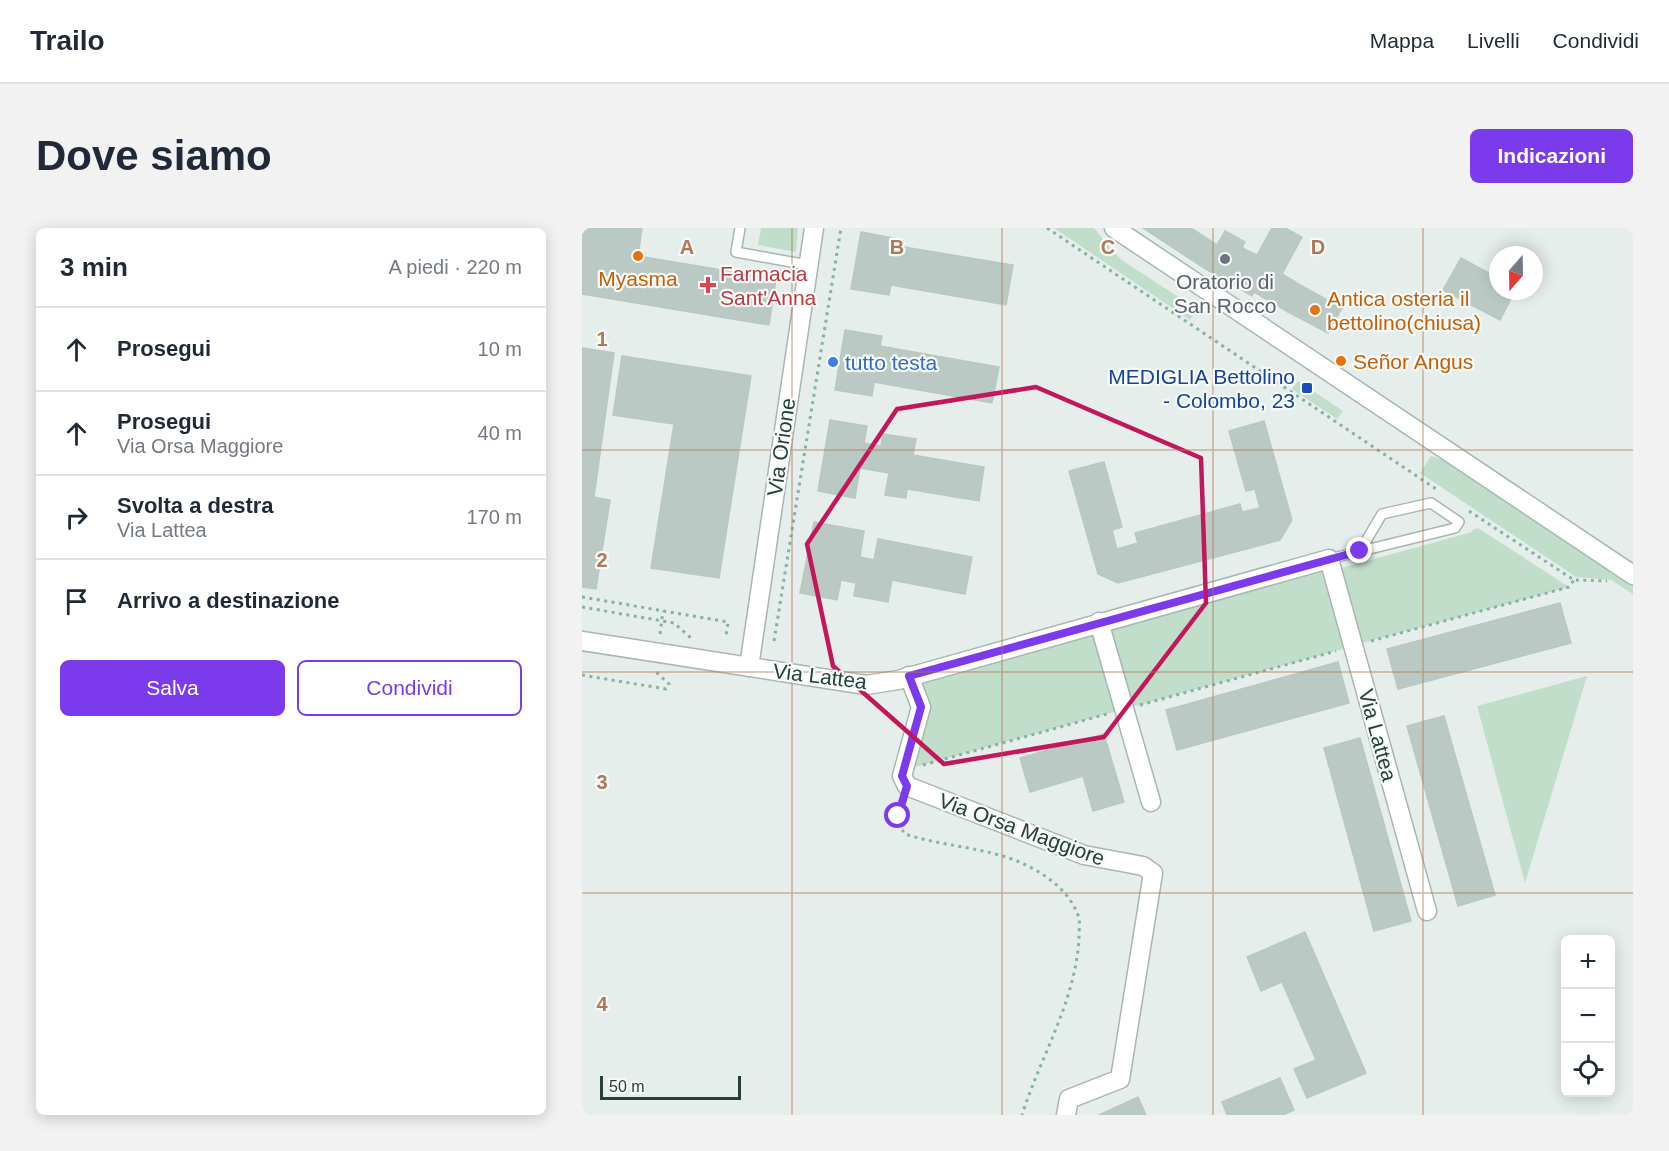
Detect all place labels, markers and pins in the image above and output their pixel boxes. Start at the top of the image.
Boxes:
marker: Myasma [631,249,645,263]
marker: Oratorio di San Rocco [1218,252,1232,266]
place label: Farmacia Sant'Anna [720,262,817,309]
place label: Myasma [598,267,678,290]
place label: Oratorio di San Rocco [1174,270,1276,317]
marker: Farmacia Sant'Anna [701,278,715,292]
place label: Antica osteria il bettolino(chiusa) [1327,287,1481,334]
marker: Antica osteria il bettolino(chiusa) [1308,303,1322,317]
place label: Señor Angus [1353,350,1473,373]
place label: tutto testa [845,351,938,374]
marker: Señor Angus [1334,354,1348,368]
marker: tutto testa [826,355,840,369]
place label: MEDIGLIA Bettolino - Colombo, 23 [1108,365,1295,412]
marker: MEDIGLIA Bettolino - Colombo, 23 [1300,381,1314,395]

